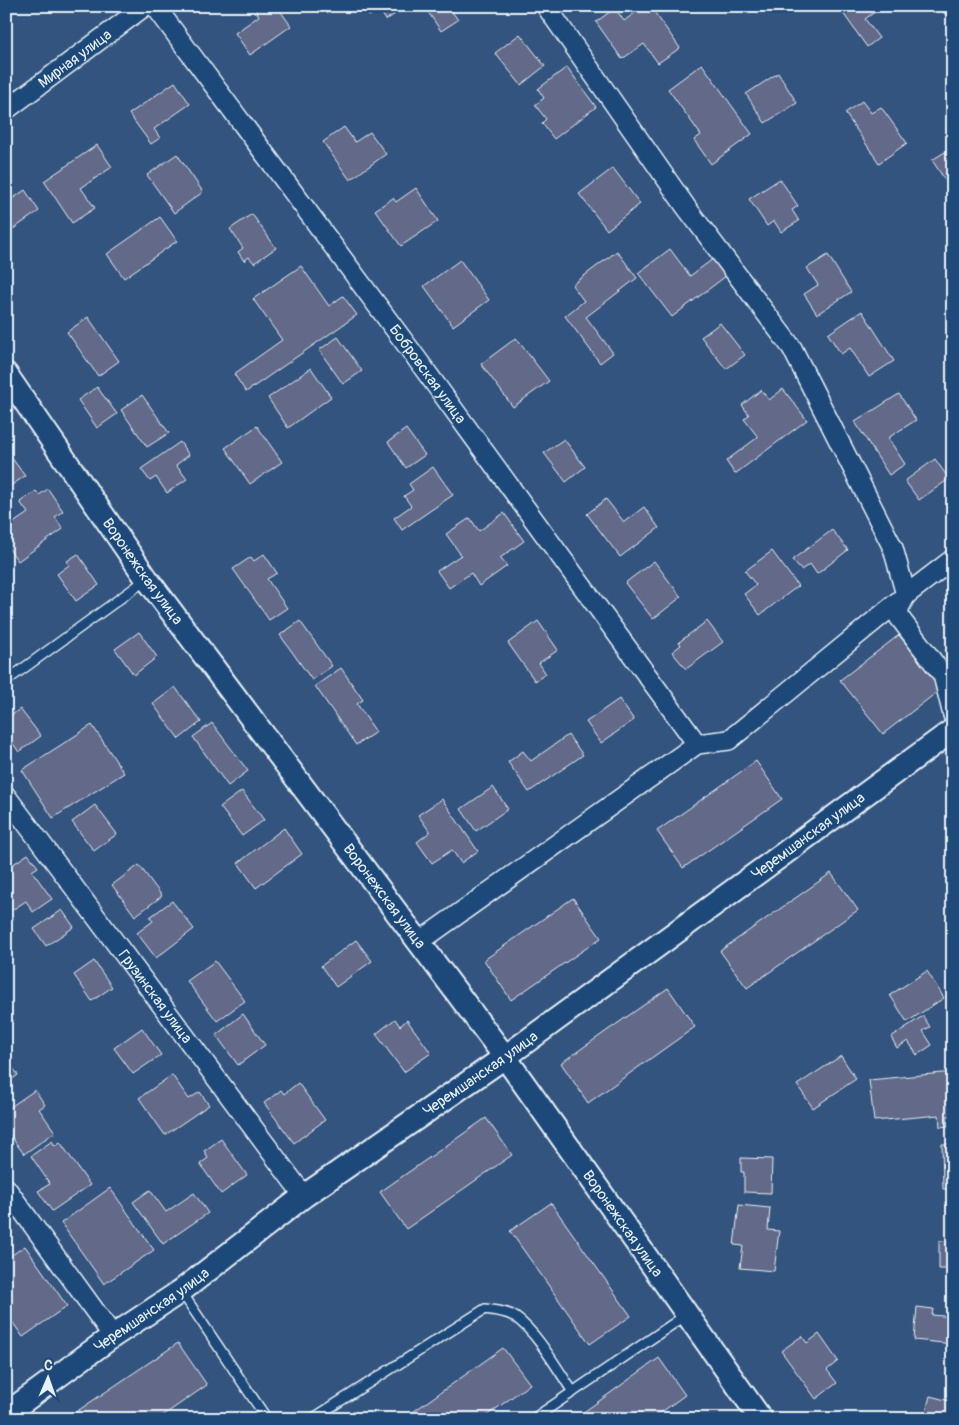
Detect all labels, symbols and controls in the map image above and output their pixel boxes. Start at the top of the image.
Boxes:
street label: Мирная улица [35,25,116,92]
street label: Бобровская улица [385,321,470,428]
street label: Воронежская улица [98,515,187,629]
street label: Черемшанская улица [748,788,869,884]
street label: Воронежская улица [339,840,430,953]
street label: Грузинская улица [114,946,196,1047]
street label: Черемшанская улица [419,1027,542,1121]
street label: Воронежская улица [578,1167,667,1281]
street label: Черемшанская улица [90,1264,213,1357]
north arrow [22,1352,72,1402]
text: С [44,1357,53,1374]

